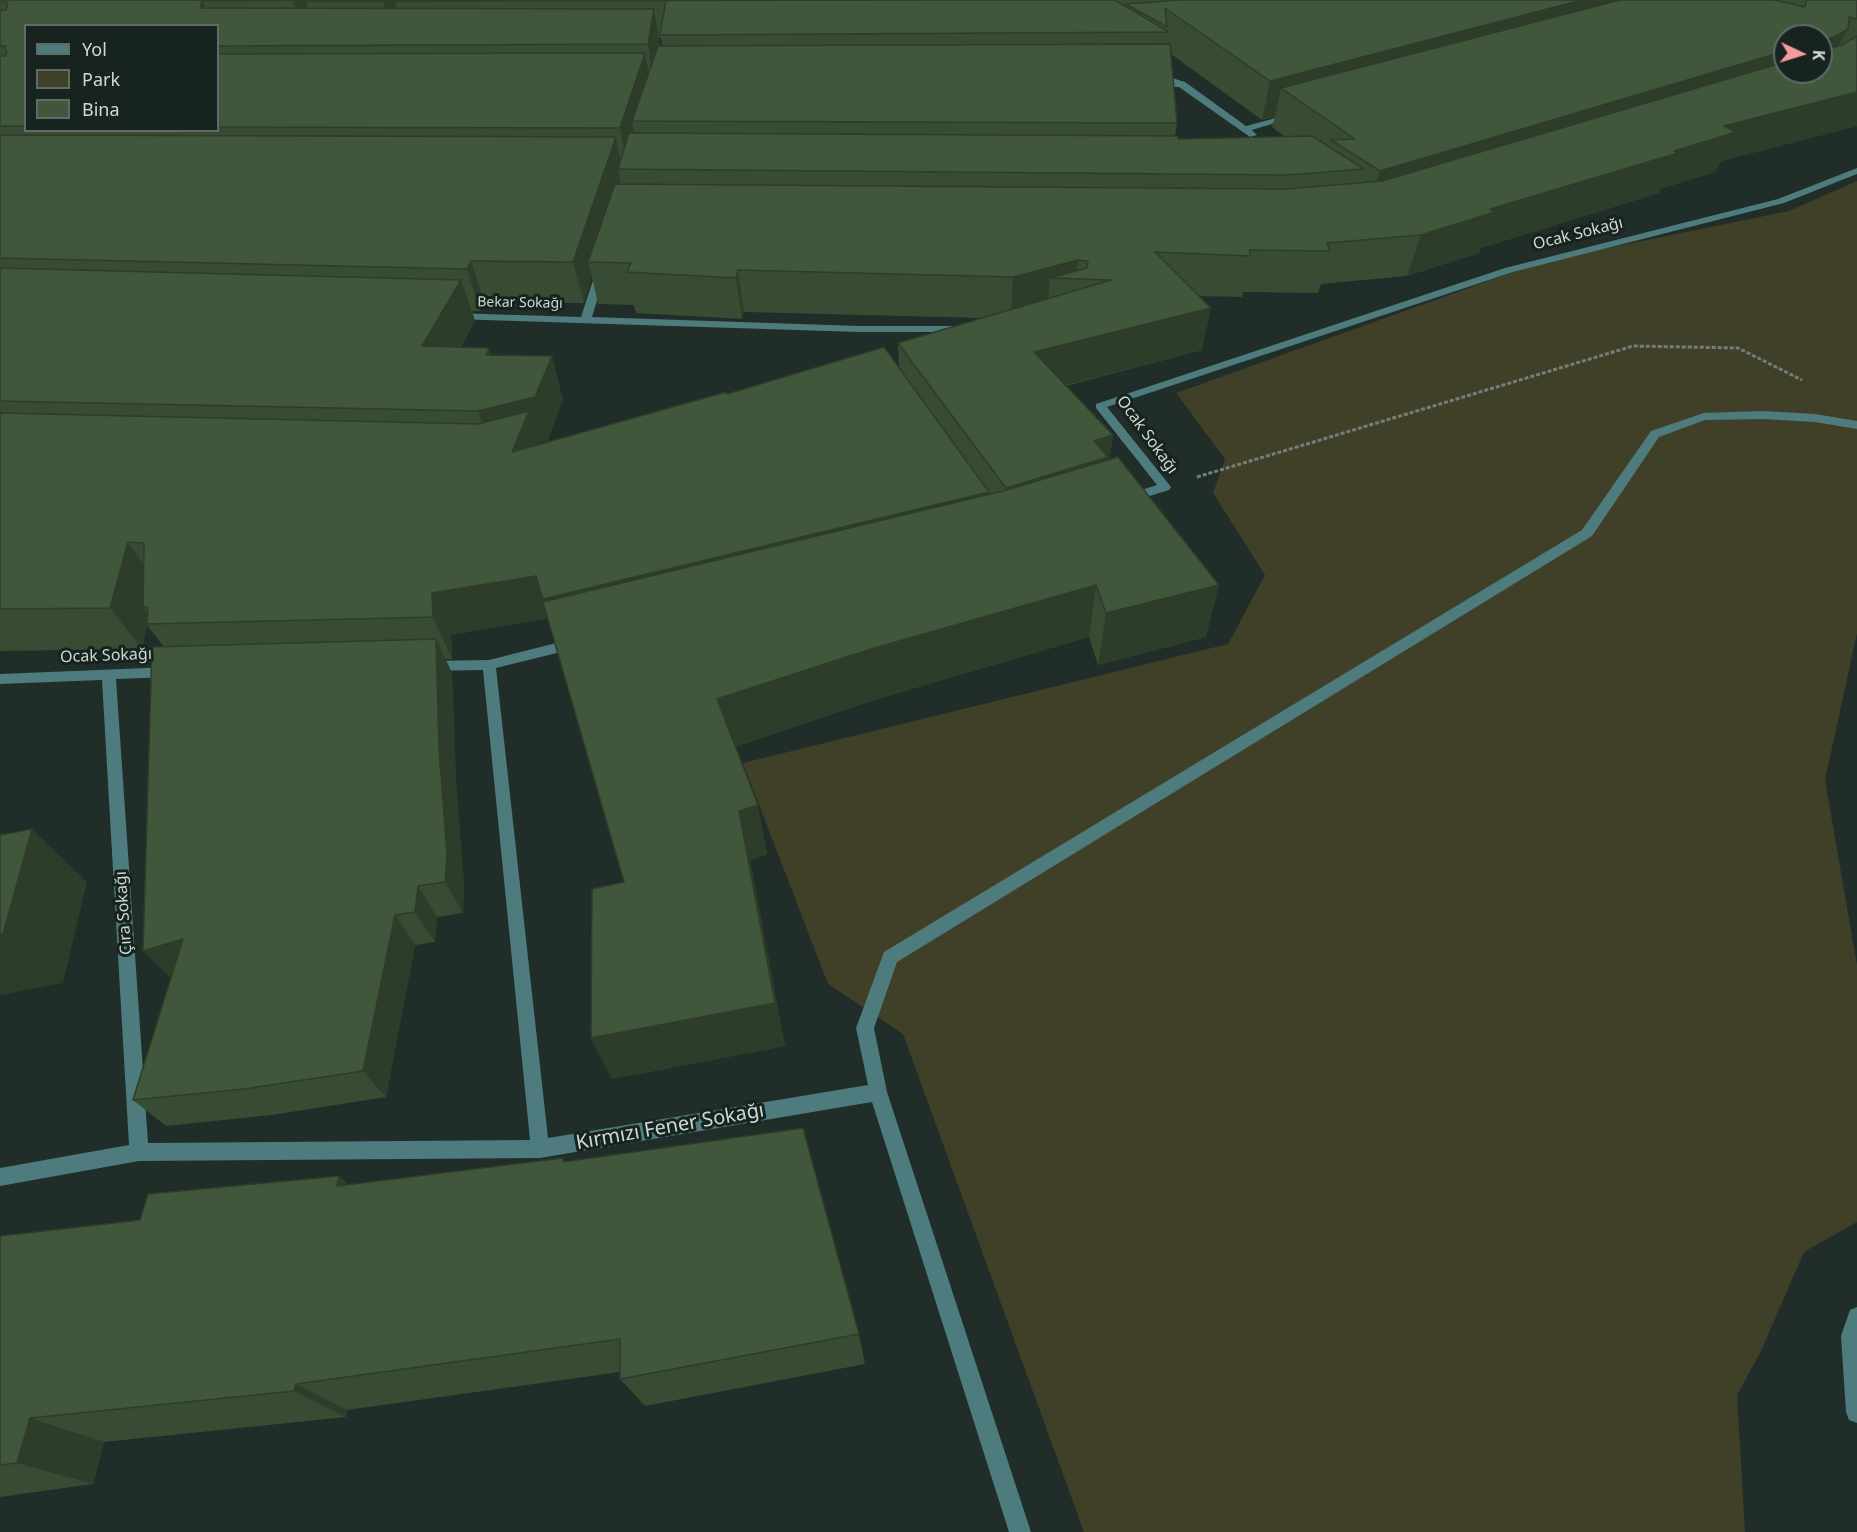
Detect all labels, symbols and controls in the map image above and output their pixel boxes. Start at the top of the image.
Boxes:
legend [24,24,219,132]
north arrow [1773,24,1833,84]
text: Yol [82,37,107,61]
text: K [1808,49,1830,61]
text: Park [82,67,120,91]
text: Bina [82,97,120,121]
street label: Ocak Sokağı [1531,214,1625,254]
street label: Bekar Sokağı [477,294,563,312]
street label: Ocak Sokağı [1112,392,1182,478]
street label: Ocak Sokağı [60,645,152,667]
street label: Çıra Sokağı [112,871,136,955]
street label: Kırmızı Fener Sokağı [574,1099,766,1155]

